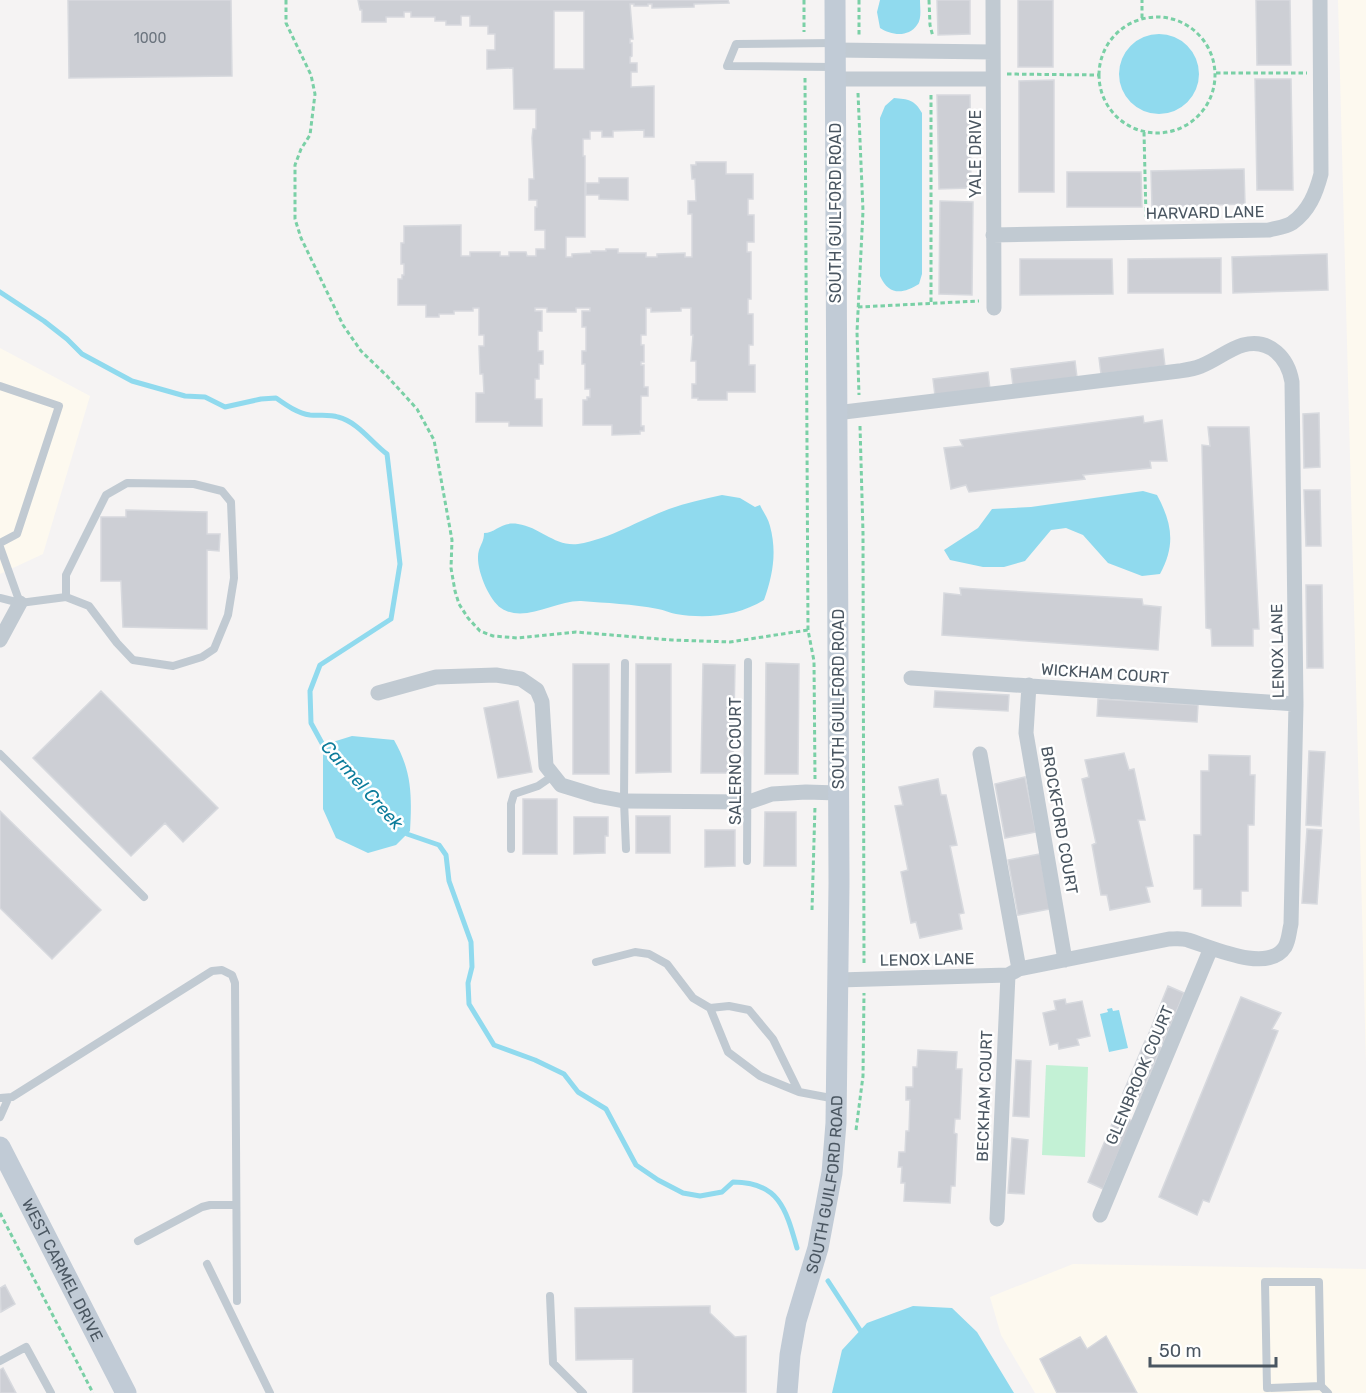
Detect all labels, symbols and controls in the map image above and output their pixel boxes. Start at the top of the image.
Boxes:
house number: 1000 [134,30,166,47]
street label: YALE DRIVE [966,110,985,198]
street label: SOUTH GUILFORD ROAD [826,123,845,303]
street label: HARVARD LANE [1146,202,1265,223]
street label: LENOX LANE [1267,603,1288,699]
street label: SOUTH GUILFORD ROAD [829,609,848,789]
street label: WICKHAM COURT [1040,660,1170,687]
street label: SALERNO COURT [726,697,745,825]
water label: Carmel Creek [316,736,408,835]
street label: BROCKFORD COURT [1037,745,1082,896]
street label: LENOX LANE [879,949,975,970]
street label: GLENBROOK COURT [1102,1003,1177,1148]
street label: BECKHAM COURT [973,1030,996,1162]
street label: SOUTH GUILFORD ROAD [802,1095,846,1276]
street label: WEST CARMEL DRIVE [18,1195,107,1345]
scale bar [1150,1330,1276,1368]
text: 50 m [1159,1340,1202,1362]

